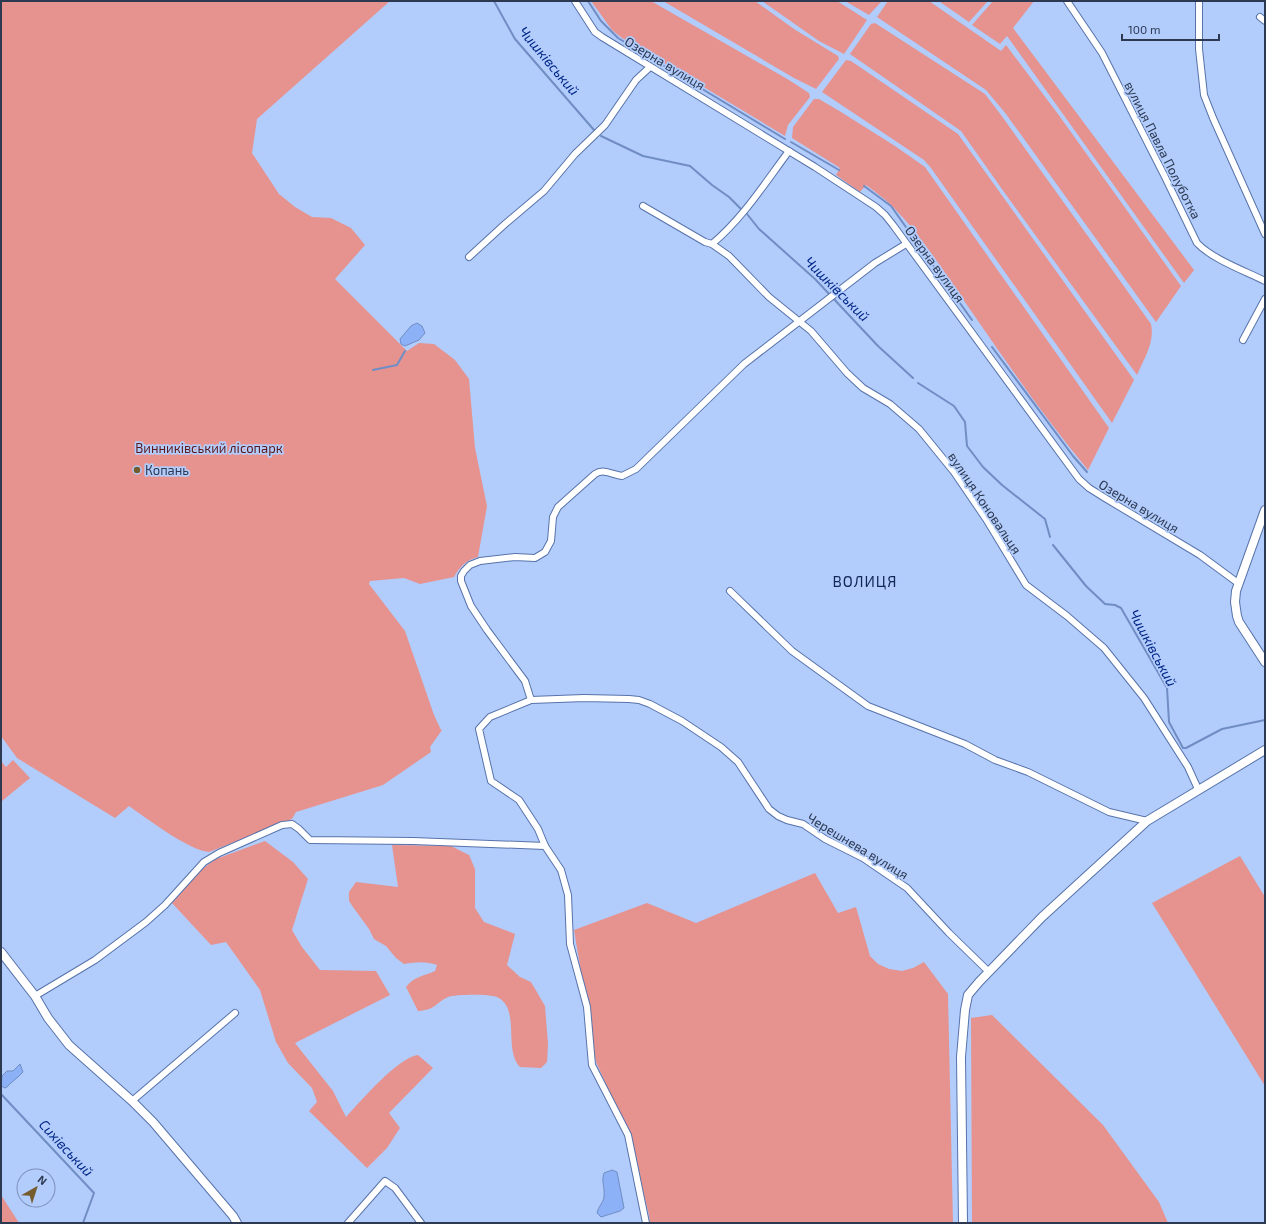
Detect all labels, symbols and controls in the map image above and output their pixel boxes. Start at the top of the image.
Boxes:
scale bar [1122,16,1219,42]
text: 100 m [1128,22,1160,36]
water label: Чишківський [516,23,583,99]
street label: Озерна вулиця [622,33,708,93]
street label: вулиця Павла Полуботка [1121,79,1205,221]
street label: Озерна вулиця [902,223,968,305]
water label: Чишківський [801,253,873,325]
park label: Винниківський лісопарк [135,440,283,456]
street label: вулиця Коновальця [945,449,1025,557]
place label: Копань [145,462,189,478]
marker: Копань [132,465,142,475]
street label: Озерна вулиця [1096,476,1182,536]
district label: ВОЛИЦЯ [833,572,897,590]
water label: Чишківський [1126,606,1181,689]
street label: Черешнева вулиця [804,809,912,883]
water label: Сихівський [36,1116,97,1180]
north arrow [16,1168,56,1208]
text: N [35,1172,50,1187]

